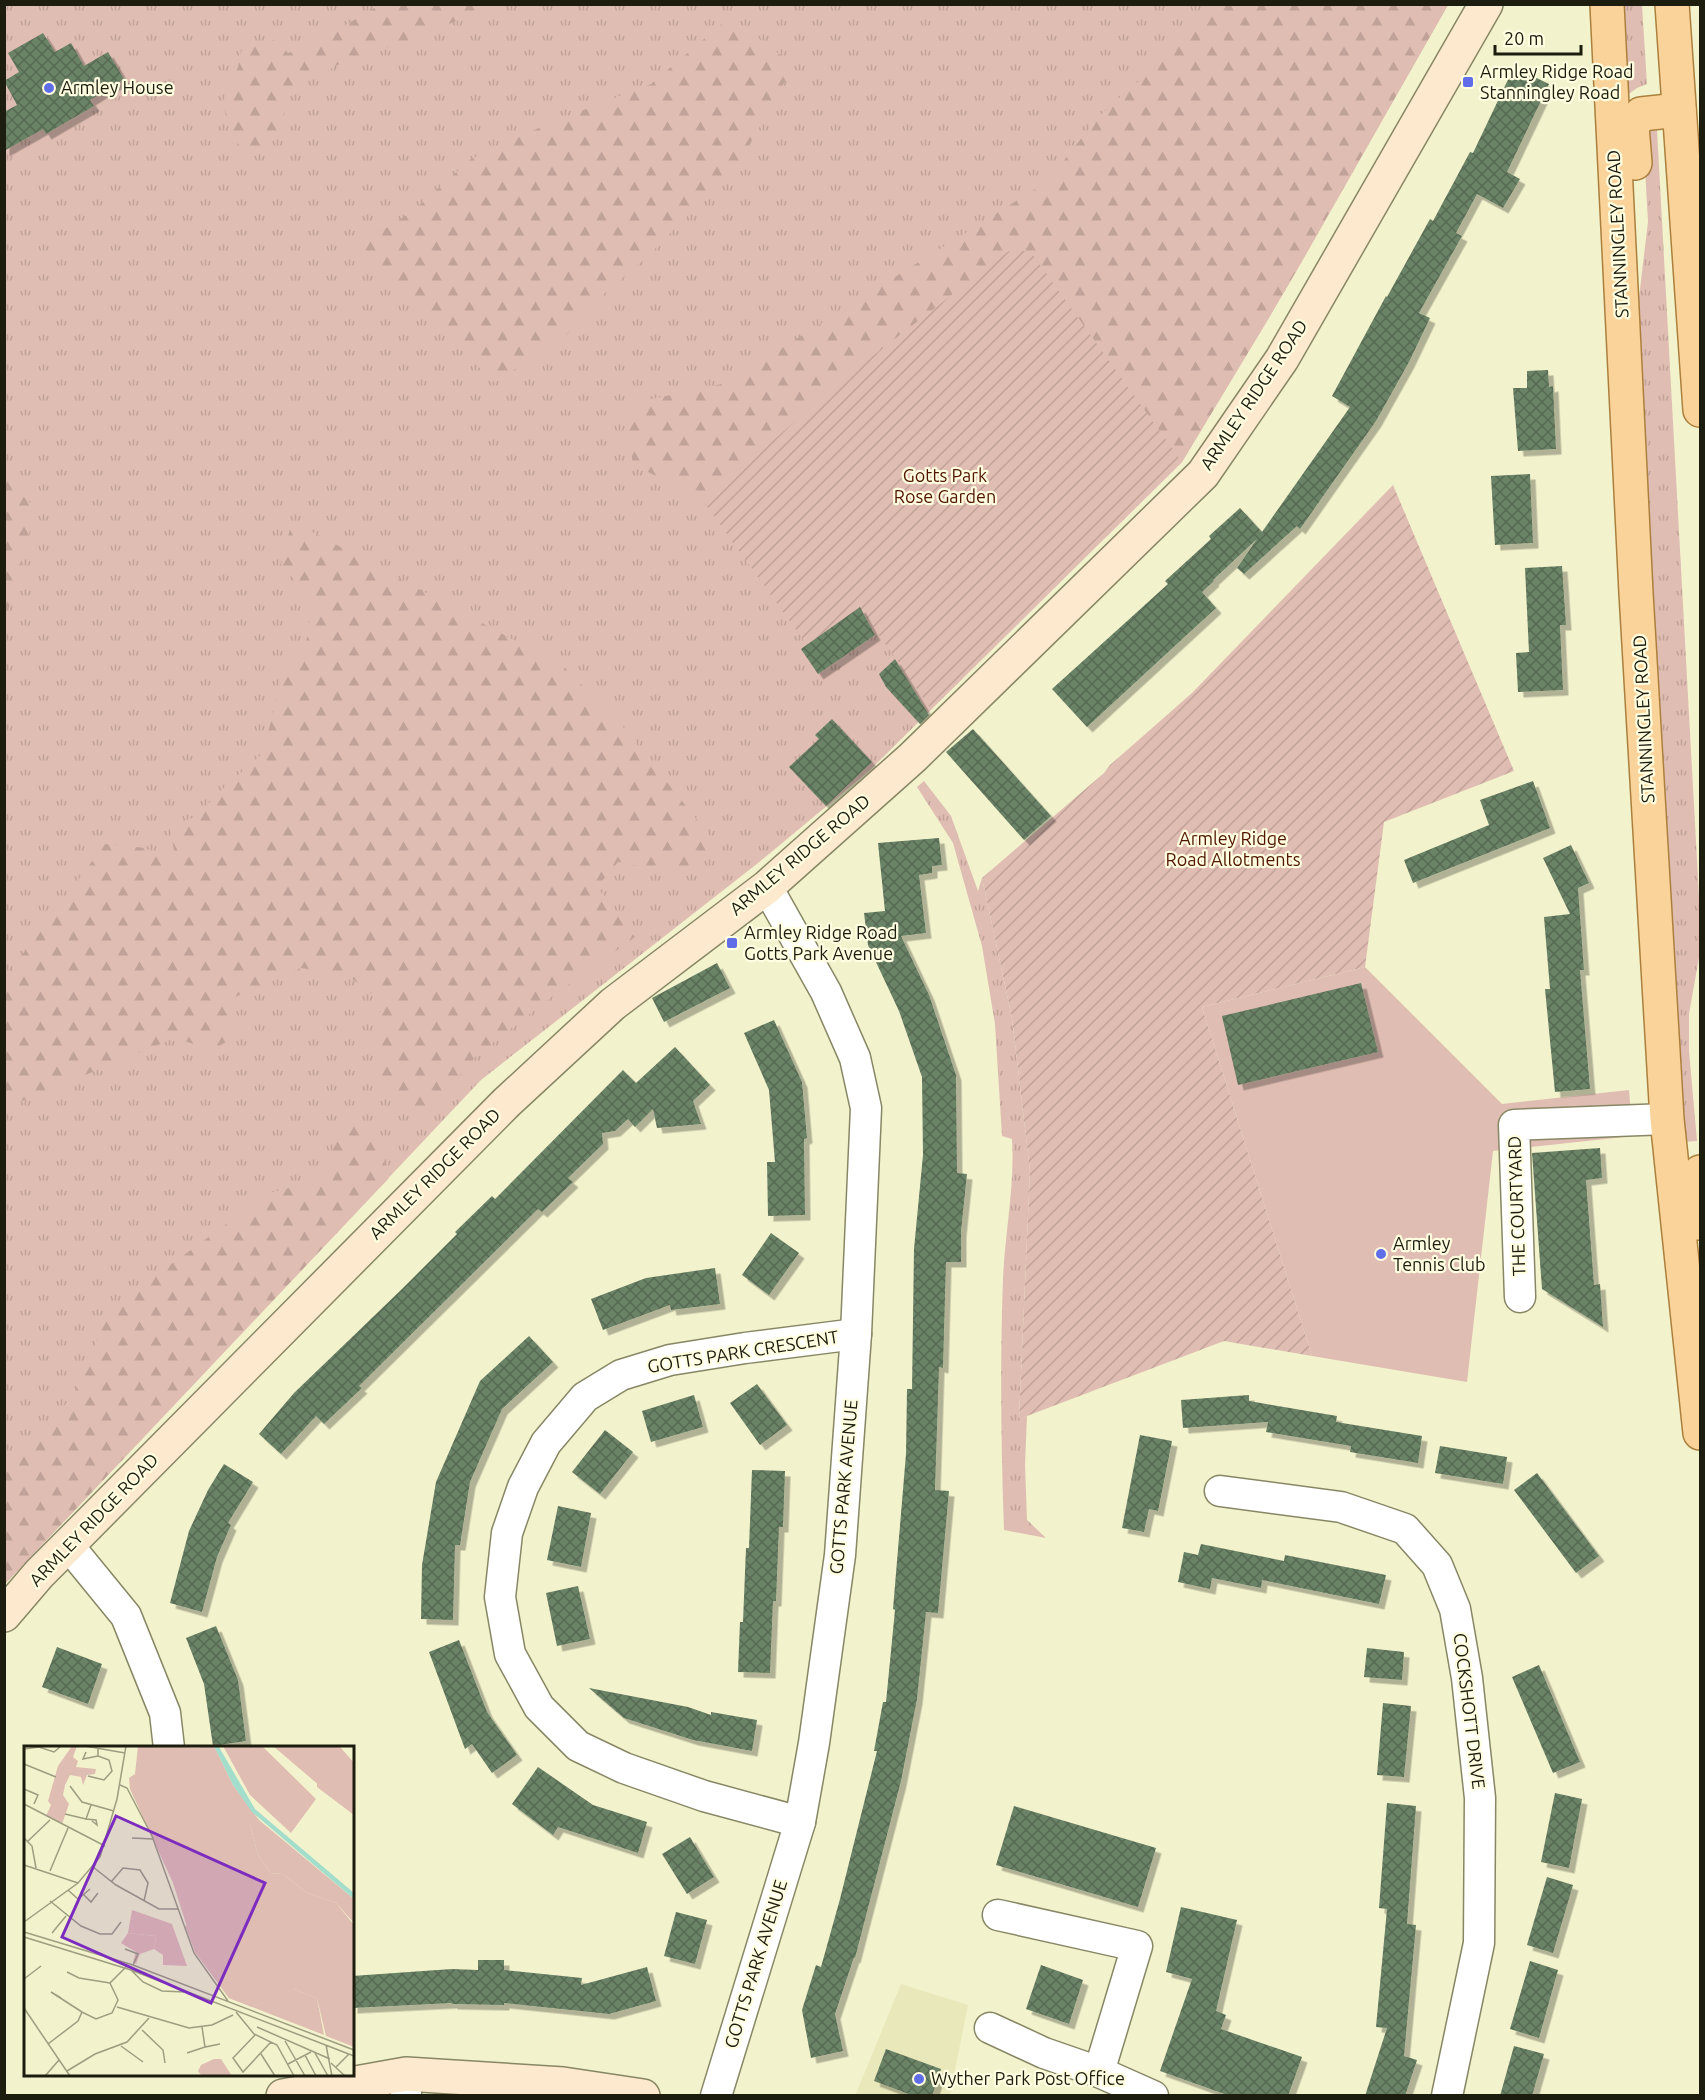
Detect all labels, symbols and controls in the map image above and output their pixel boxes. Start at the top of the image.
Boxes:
scale bar [1495,18,1580,56]
text: 20 m [1504,28,1544,48]
place label: Armley Ridge Road Stanningley Road [1480,61,1634,102]
marker: Armley Ridge Road Stanningley Road [1461,75,1475,89]
place label: Armley House [61,77,174,97]
marker: Armley House [42,81,56,95]
street label: STANNINGLEY ROAD [1603,149,1631,319]
street label: ARMLEY RIDGE ROAD [1196,316,1311,473]
park label: Gotts Park Rose Garden [894,465,996,506]
street label: STANNINGLEY ROAD [1629,634,1657,804]
street label: ARMLEY RIDGE ROAD [725,790,873,919]
park label: Armley Ridge Road Allotments [1166,828,1301,869]
place label: Armley Ridge Road Gotts Park Avenue [744,922,898,963]
marker: Armley Ridge Road Gotts Park Avenue [725,936,739,950]
street label: ARMLEY RIDGE ROAD [365,1104,504,1243]
street label: THE COURTYARD [1504,1136,1528,1277]
place label: Armley Tennis Club [1393,1233,1486,1274]
marker: Armley Tennis Club [1374,1247,1388,1261]
street label: GOTTS PARK CRESCENT [646,1326,840,1376]
street label: GOTTS PARK AVENUE [825,1399,861,1575]
street label: ARMLEY RIDGE ROAD [25,1449,162,1590]
street label: COCKSHOTT DRIVE [1450,1632,1489,1790]
inset map [24,1746,354,2076]
street label: GOTTS PARK AVENUE [720,1877,790,2050]
place label: Wyther Park Post Office [931,2068,1125,2088]
marker: Wyther Park Post Office [912,2072,926,2086]

